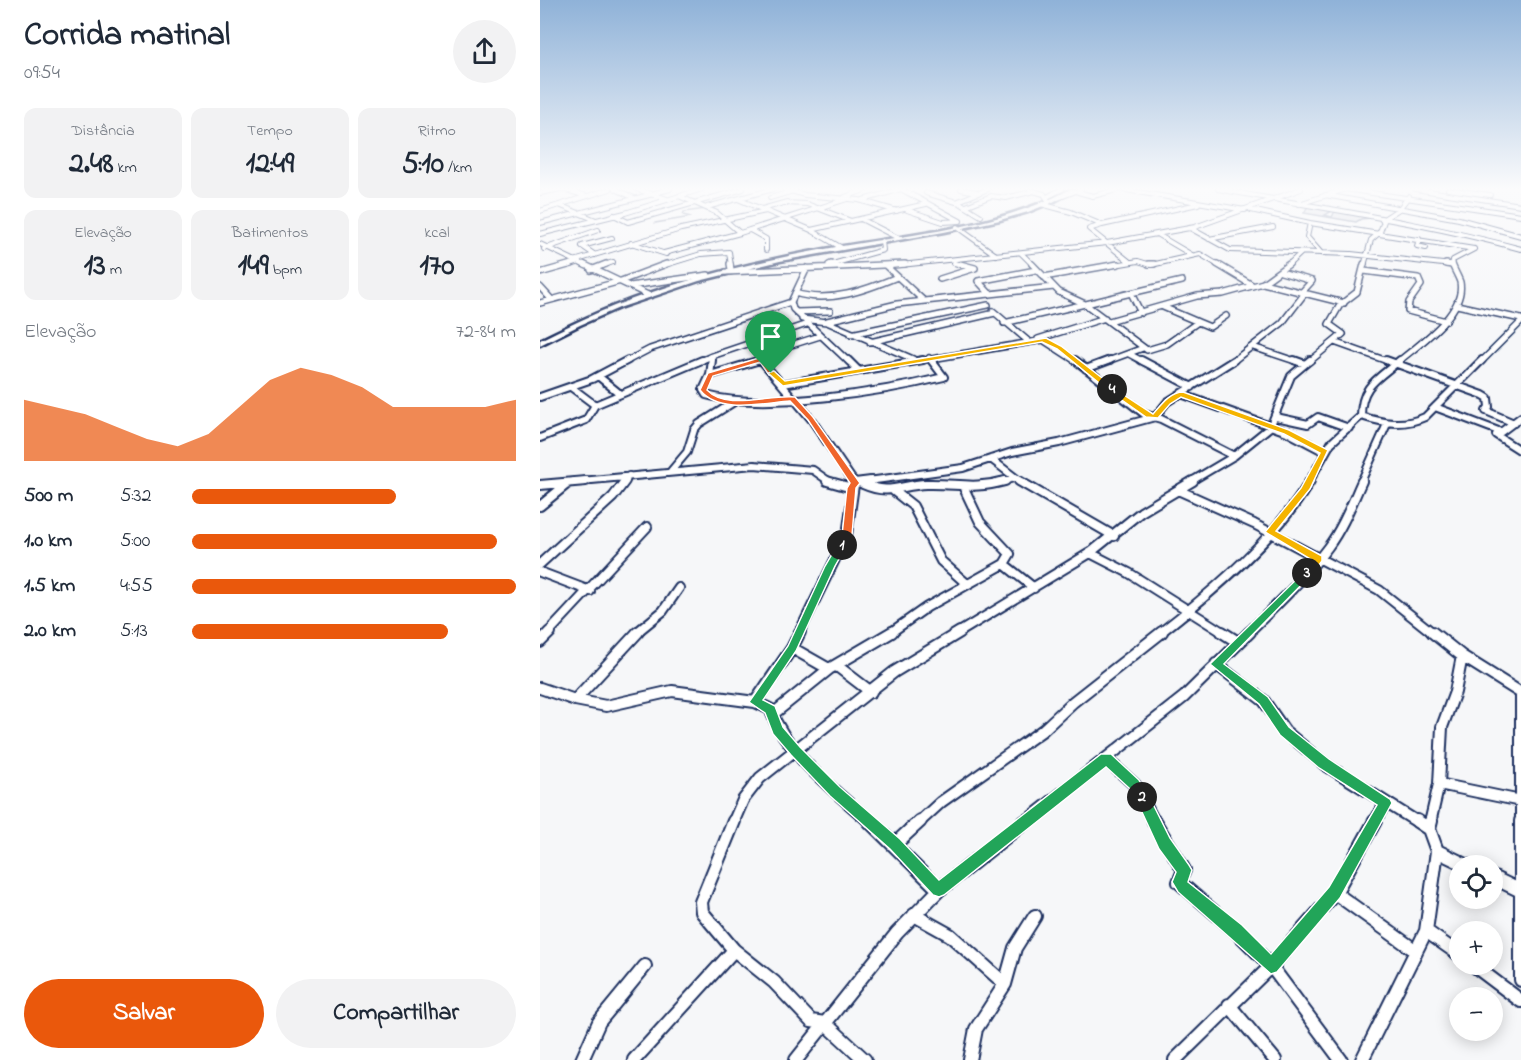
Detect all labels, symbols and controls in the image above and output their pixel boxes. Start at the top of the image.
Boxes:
text: Corrida matinal [24,12,230,60]
button: share [453,20,516,83]
text: 09:54 [24,59,60,88]
text: Distância [71,119,135,143]
text: Tempo [247,119,293,143]
text: Ritmo [418,119,456,143]
text: 2.48 [69,143,114,187]
text: 12:49 [246,143,294,187]
text: 5:10 [402,143,444,187]
text: km [114,156,137,180]
text: /km [444,156,472,180]
text: Elevação [74,221,132,245]
text: Batimentos [232,221,308,245]
text: kcal [424,221,450,245]
text: 13 [84,245,106,289]
text: 149 [238,245,269,289]
text: 170 [420,245,454,289]
text: m [106,258,122,282]
text: bpm [269,258,302,282]
pin [745,311,796,373]
text: Elevação [24,318,96,347]
text: 72–84 m [456,318,516,347]
icon: arrive [754,320,787,353]
pin: 4 [1097,374,1127,404]
text: 4 [1109,377,1115,401]
text: 500 m [24,482,73,511]
text: 5:32 [120,482,151,511]
text: 1.0 km [24,527,72,556]
text: 5:00 [120,527,150,556]
pin: 1 [827,530,857,560]
text: 1 [839,533,845,557]
pin: 3 [1292,558,1322,588]
text: 3 [1304,561,1310,585]
text: 1.5 km [24,572,75,601]
text: 4:55 [120,572,153,601]
text: 2.0 km [24,617,76,646]
text: 5:13 [120,617,148,646]
pin: 2 [1127,782,1157,812]
text: 2 [1138,785,1146,809]
map controls [1449,855,1503,1041]
button: locate [1449,855,1503,909]
button: + [1449,921,1503,975]
button: Salvar [24,979,264,1048]
button: Compartilhar [276,979,516,1048]
button: − [1449,987,1503,1041]

